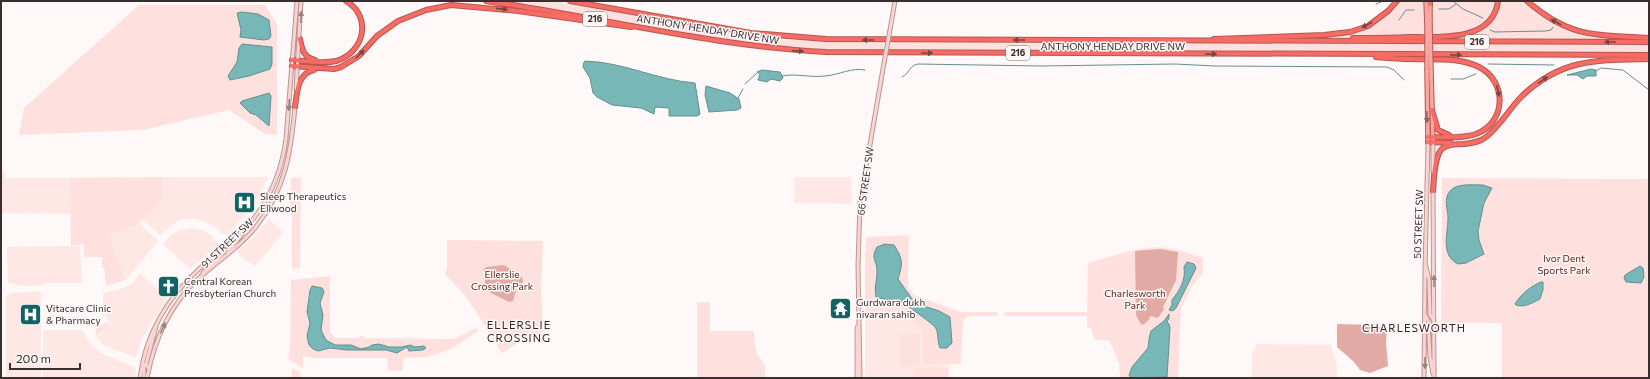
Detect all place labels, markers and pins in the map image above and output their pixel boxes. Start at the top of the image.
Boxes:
hospital icon: Sleep Therapeutics Ellwood [232,189,258,215]
place label: Sleep Therapeutics Ellwood [260,190,347,214]
church icon: Central Korean Presbyterian Church [156,274,182,300]
place label: Central Korean Presbyterian Church [184,275,276,299]
temple icon: Gurdwara dukh nivaran sahib [827,295,853,321]
place label: Gurdwara dukh nivaran sahib [856,296,925,320]
hospital icon: Vitacare Clinic & Pharmacy [17,301,43,327]
place label: Vitacare Clinic & Pharmacy [46,302,111,326]

